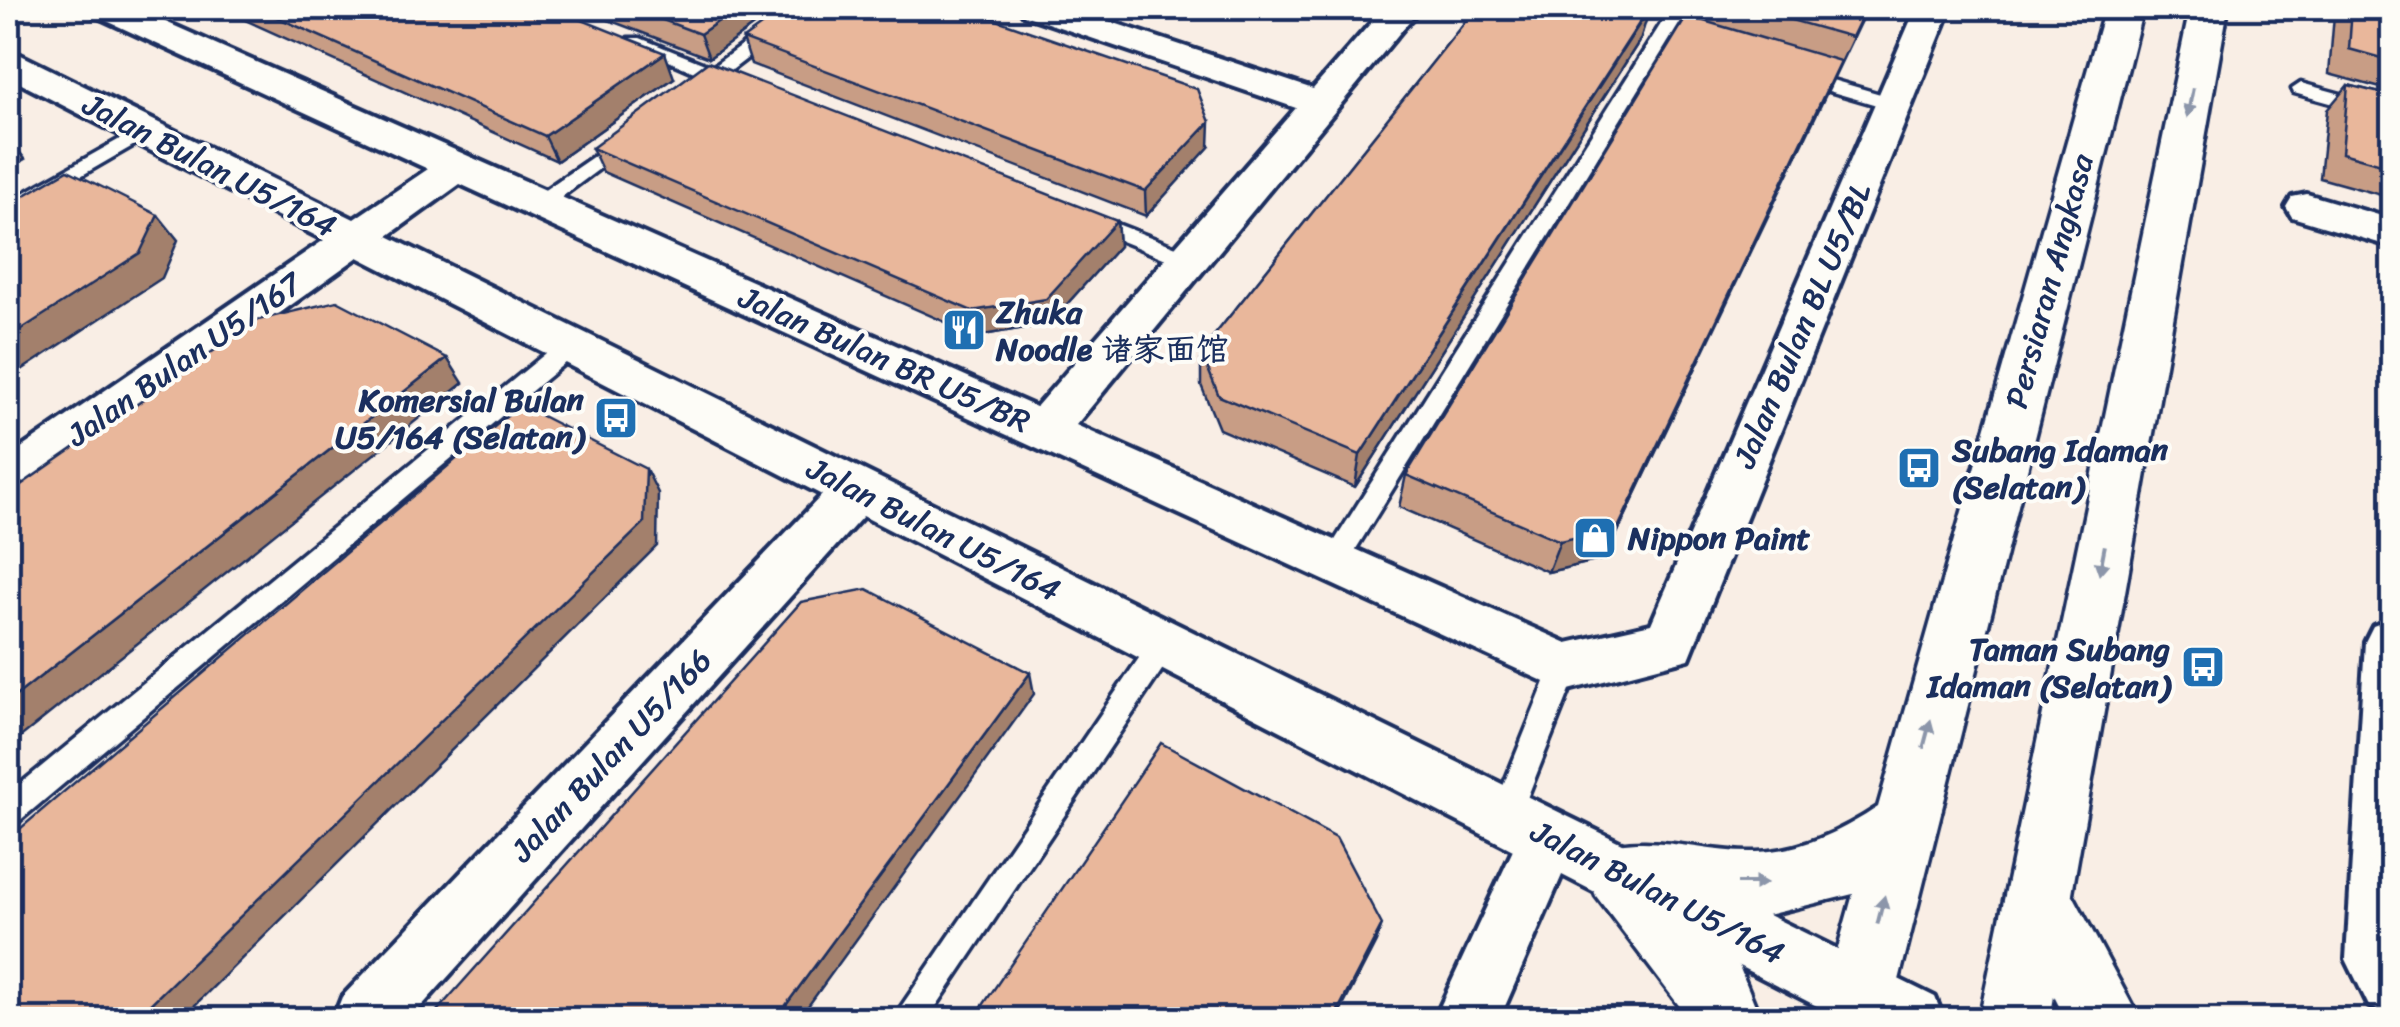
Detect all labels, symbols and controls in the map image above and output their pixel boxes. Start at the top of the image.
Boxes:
street label: Jalan Bulan U5/164 [72,76,347,254]
one-way arrow [2182,88,2198,119]
street label: Persiaran Angkasa [1988,147,2111,415]
street label: Jalan Bulan BL U5/BL [1716,173,1888,478]
street label: Jalan Bulan U5/167 [54,256,316,463]
street label: Jalan Bulan BR U5/BR [729,269,1040,449]
place label: Zhuka Noodle 诸家面馆 [995,284,1228,378]
restaurant icon: Zhuka Noodle 诸家面馆 [941,307,987,353]
place label: Komersial Bulan U5/164 (Selatan) [335,372,587,466]
bus stop icon: Komersial Bulan U5/164 (Selatan) [593,395,639,441]
place label: Subang Idaman (Selatan) [1951,422,2169,516]
street label: Jalan Bulan U5/164 [796,440,1071,618]
bus stop icon: Subang Idaman (Selatan) [1896,445,1942,491]
place label: Nippon Paint [1627,510,1810,567]
shop icon: Nippon Paint [1572,515,1618,561]
one-way arrow [2093,544,2109,575]
place label: Taman Subang Idaman (Selatan) [1925,621,2173,715]
street label: Jalan Bulan U5/166 [495,635,727,877]
bus stop icon: Taman Subang Idaman (Selatan) [2180,644,2226,690]
one-way arrow [1920,718,1936,749]
street label: Jalan Bulan U5/164 [1520,803,1795,981]
one-way arrow [1737,875,1768,891]
one-way arrow [1874,894,1889,925]

